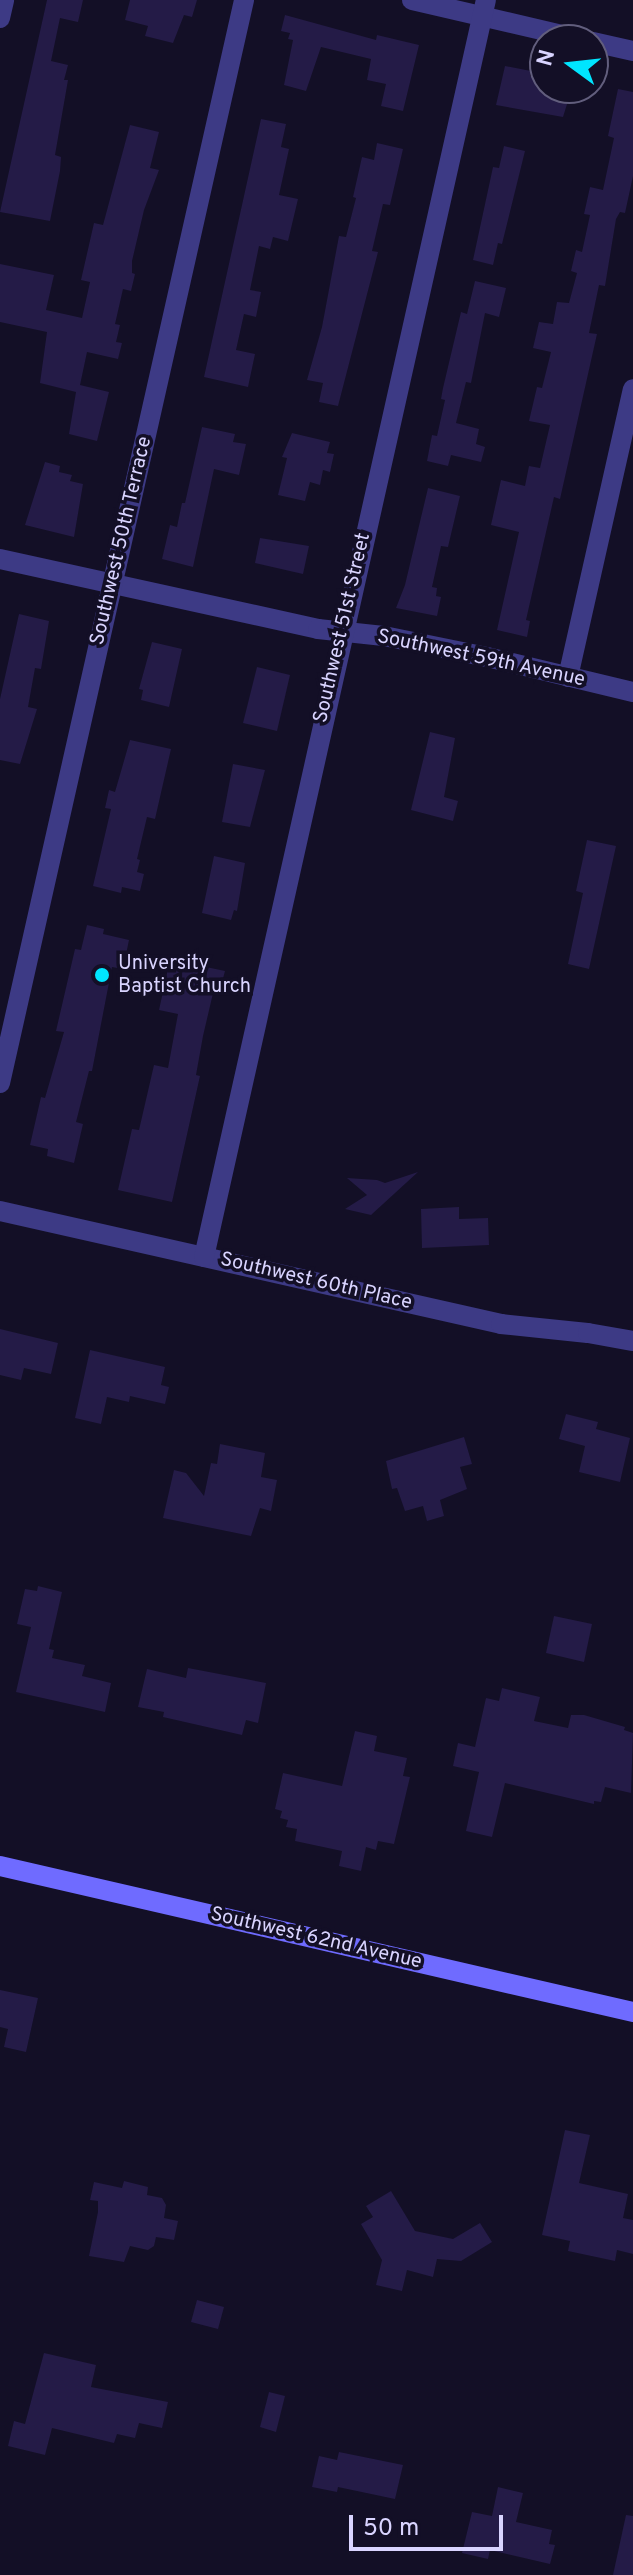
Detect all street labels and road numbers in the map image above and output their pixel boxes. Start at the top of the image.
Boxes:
street label: Southwest 50th Terrace [86,434,158,648]
street label: Southwest 51st Street [309,531,377,725]
street label: Southwest 59th Avenue [375,625,587,693]
street label: Southwest 60th Place [218,1248,414,1316]
street label: Southwest 62nd Avenue [208,1903,424,1975]

